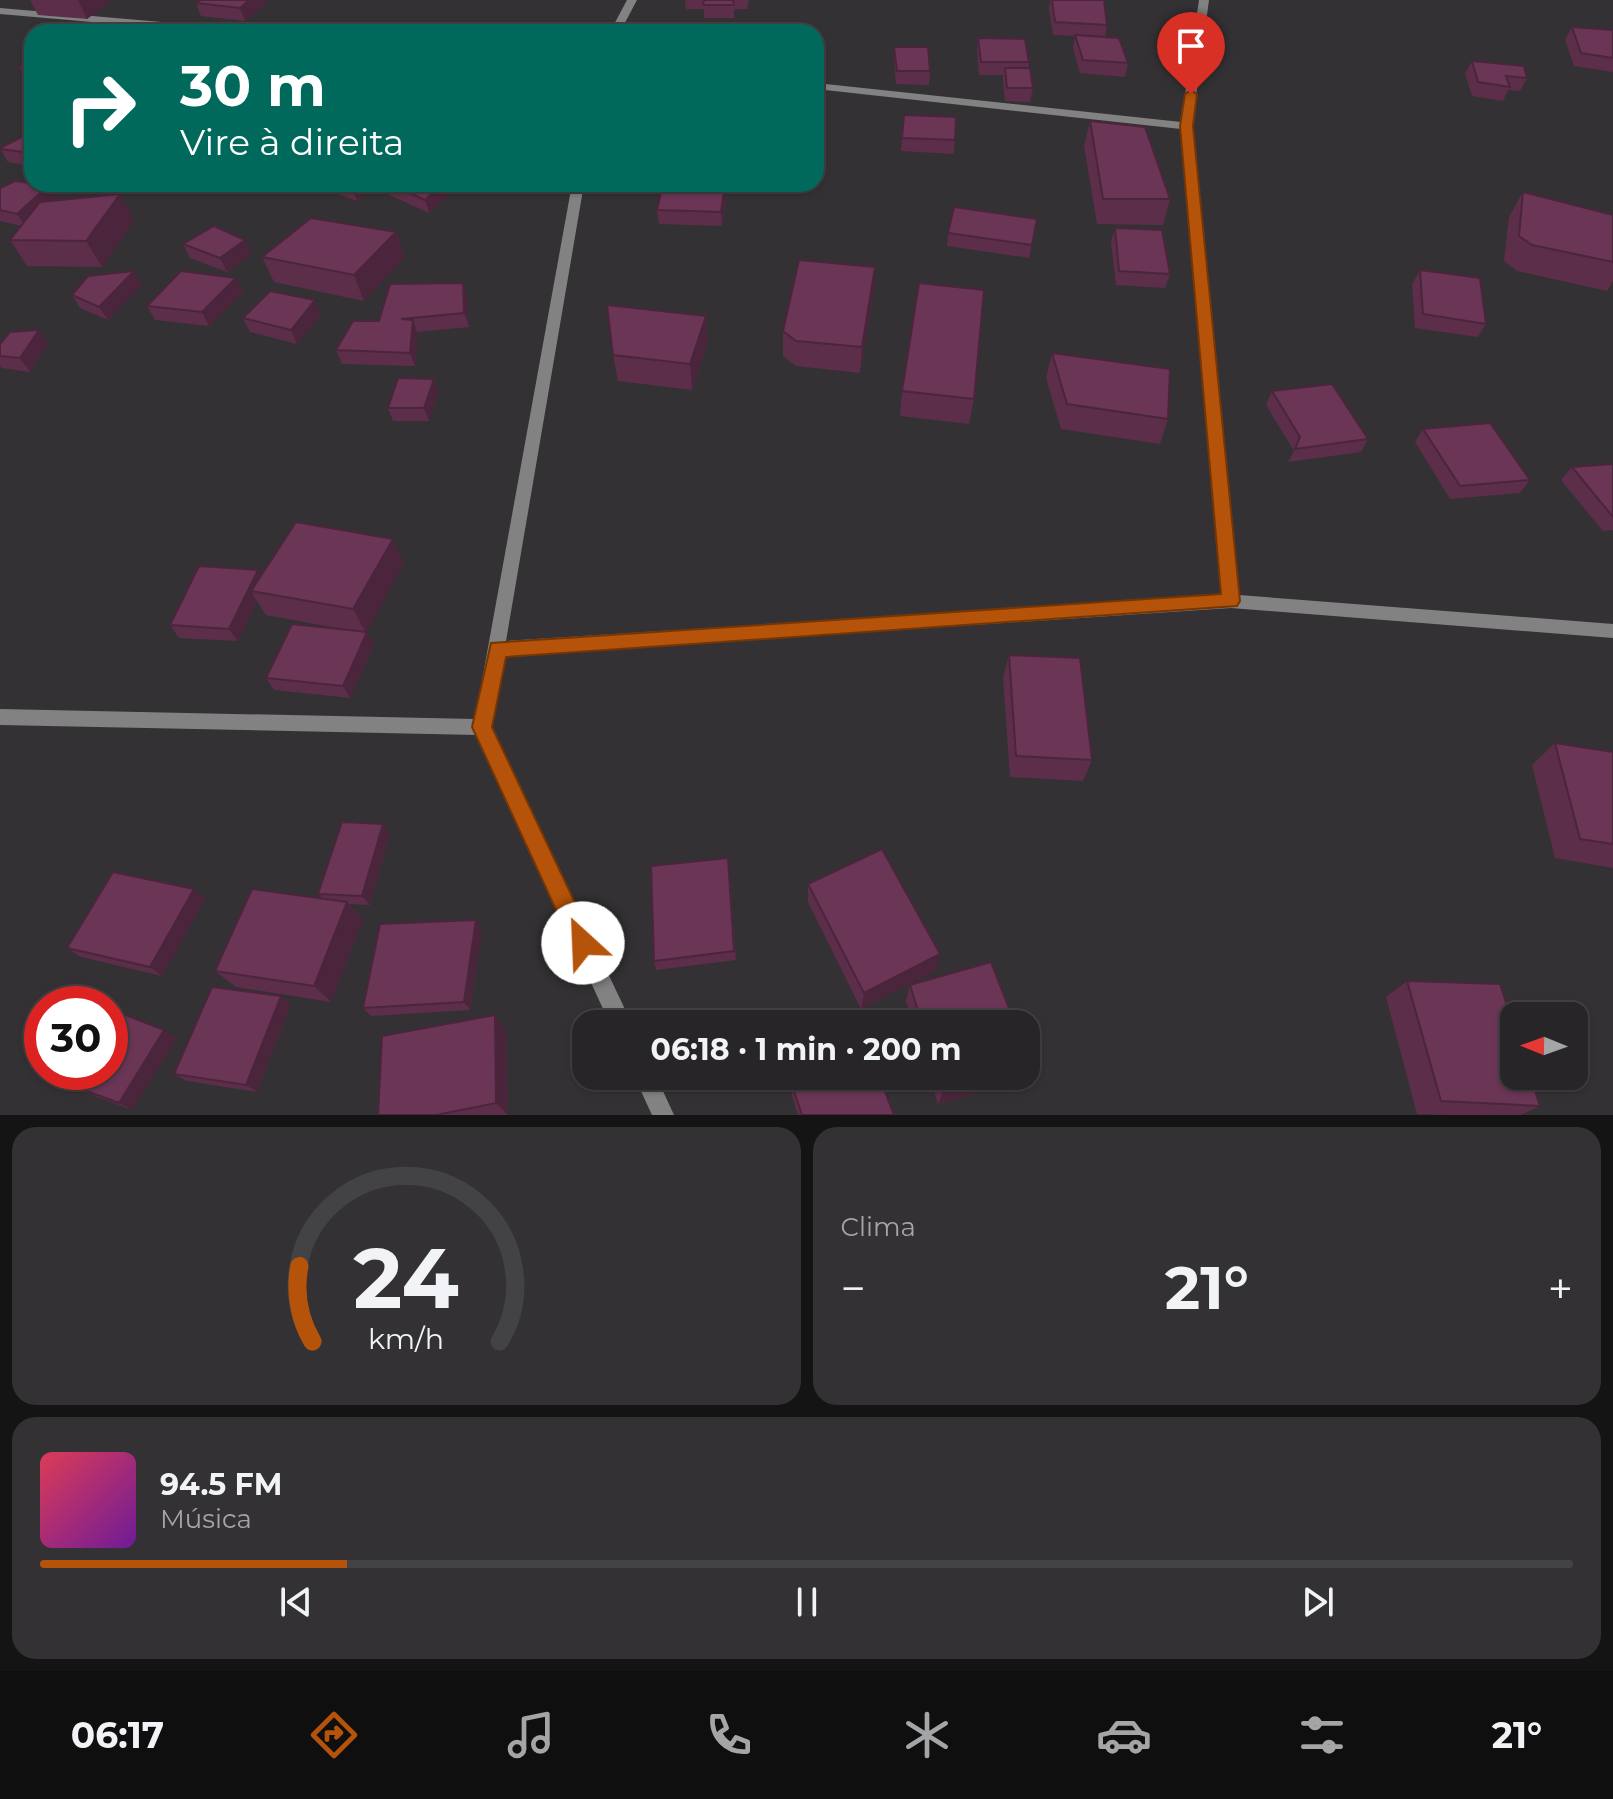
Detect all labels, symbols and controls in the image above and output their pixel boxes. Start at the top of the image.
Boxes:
pin [1157,12,1225,94]
icon: arrive [1169,24,1213,68]
text: 30 m [180,52,326,120]
icon: right [48,56,152,160]
text: Vire à direita [180,120,404,164]
position arrow [541,901,625,985]
speed limit sign: 30 [24,986,128,1090]
north arrow [1500,1002,1588,1090]
map controls [1500,1002,1588,1090]
text: 06:18 · 1 min · 200 m [651,1031,961,1068]
text: Clima [841,1211,916,1243]
text: 24 [353,1227,459,1329]
text: 21° [1165,1251,1249,1324]
text: − [841,1261,866,1315]
text: + [1548,1261,1573,1315]
text: km/h [368,1321,444,1356]
text: 94.5 FM [160,1466,282,1503]
text: Música [160,1503,252,1535]
icon: previous [274,1580,318,1624]
icon: pause [785,1580,829,1624]
icon: next [1296,1580,1340,1624]
icon: directions [306,1707,362,1763]
icon: music [503,1707,559,1763]
icon: phone [701,1707,757,1763]
icon: climate [899,1707,955,1763]
icon: car [1096,1707,1152,1763]
icon: filters [1294,1707,1350,1763]
text: 06:17 [71,1713,164,1757]
text: 21° [1492,1713,1542,1757]

